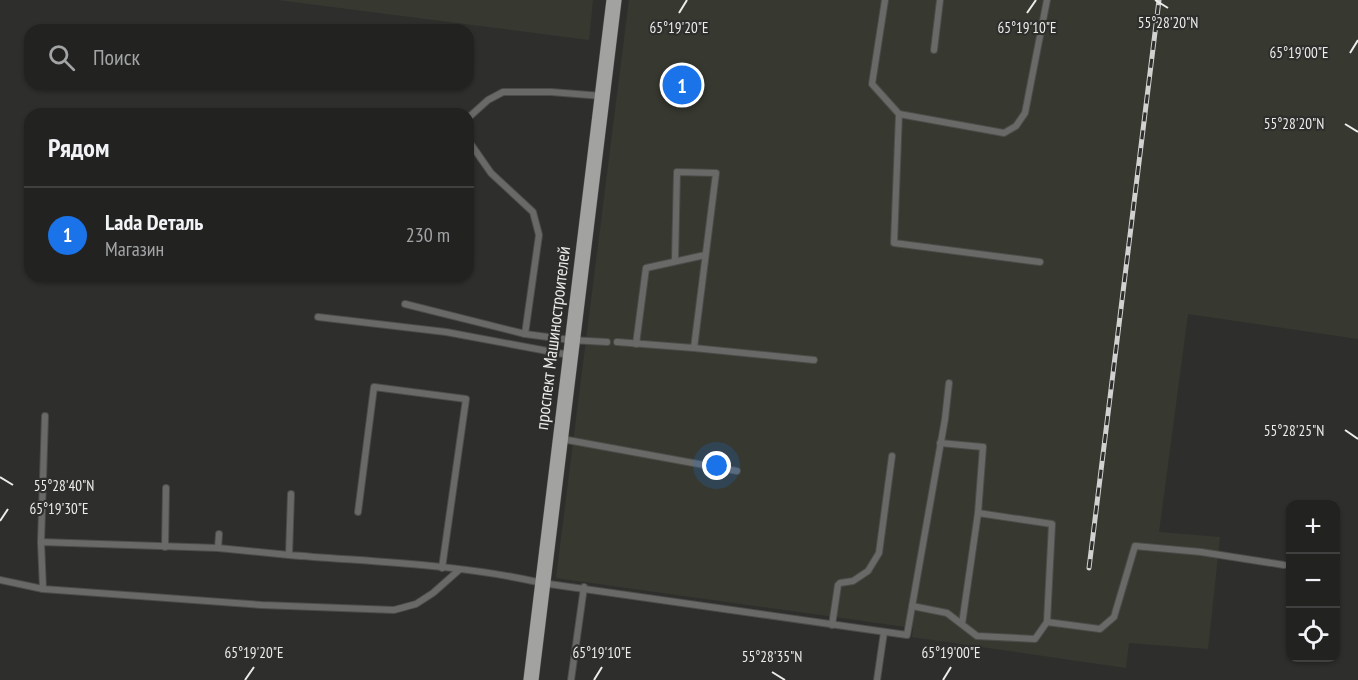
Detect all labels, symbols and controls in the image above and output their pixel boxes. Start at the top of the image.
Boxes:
text: 55°28'20"N [1138,13,1198,32]
text: 65°19'20"E [649,18,709,37]
text: 65°19'10"E [997,18,1057,37]
search box [24,24,474,90]
icon: search [45,41,78,74]
text: Поиск [93,43,140,71]
text: 65°19'00"E [1269,43,1329,62]
pin: 1 [662,62,702,107]
text: 55°28'20"N [1264,114,1324,133]
text: Рядом [48,131,109,164]
text: Lada Dеталь [105,208,203,236]
text: 1 [63,222,72,248]
text: 230 m [406,222,450,248]
text: Магазин [105,236,164,262]
street label: проспект Машиностроителей [530,245,575,431]
text: 55°28'25"N [1264,421,1324,440]
your location [702,451,731,480]
text: 55°28'40"N [34,476,94,495]
text: 65°19'30"E [29,499,89,518]
map controls [1286,500,1340,662]
button: + [1286,500,1340,554]
button: − [1286,554,1340,608]
button: locate [1286,608,1340,662]
text: 65°19'20"E [224,643,284,662]
text: 65°19'10"E [572,643,632,662]
text: 65°19'00"E [921,643,981,662]
text: 55°28'35"N [742,647,802,666]

